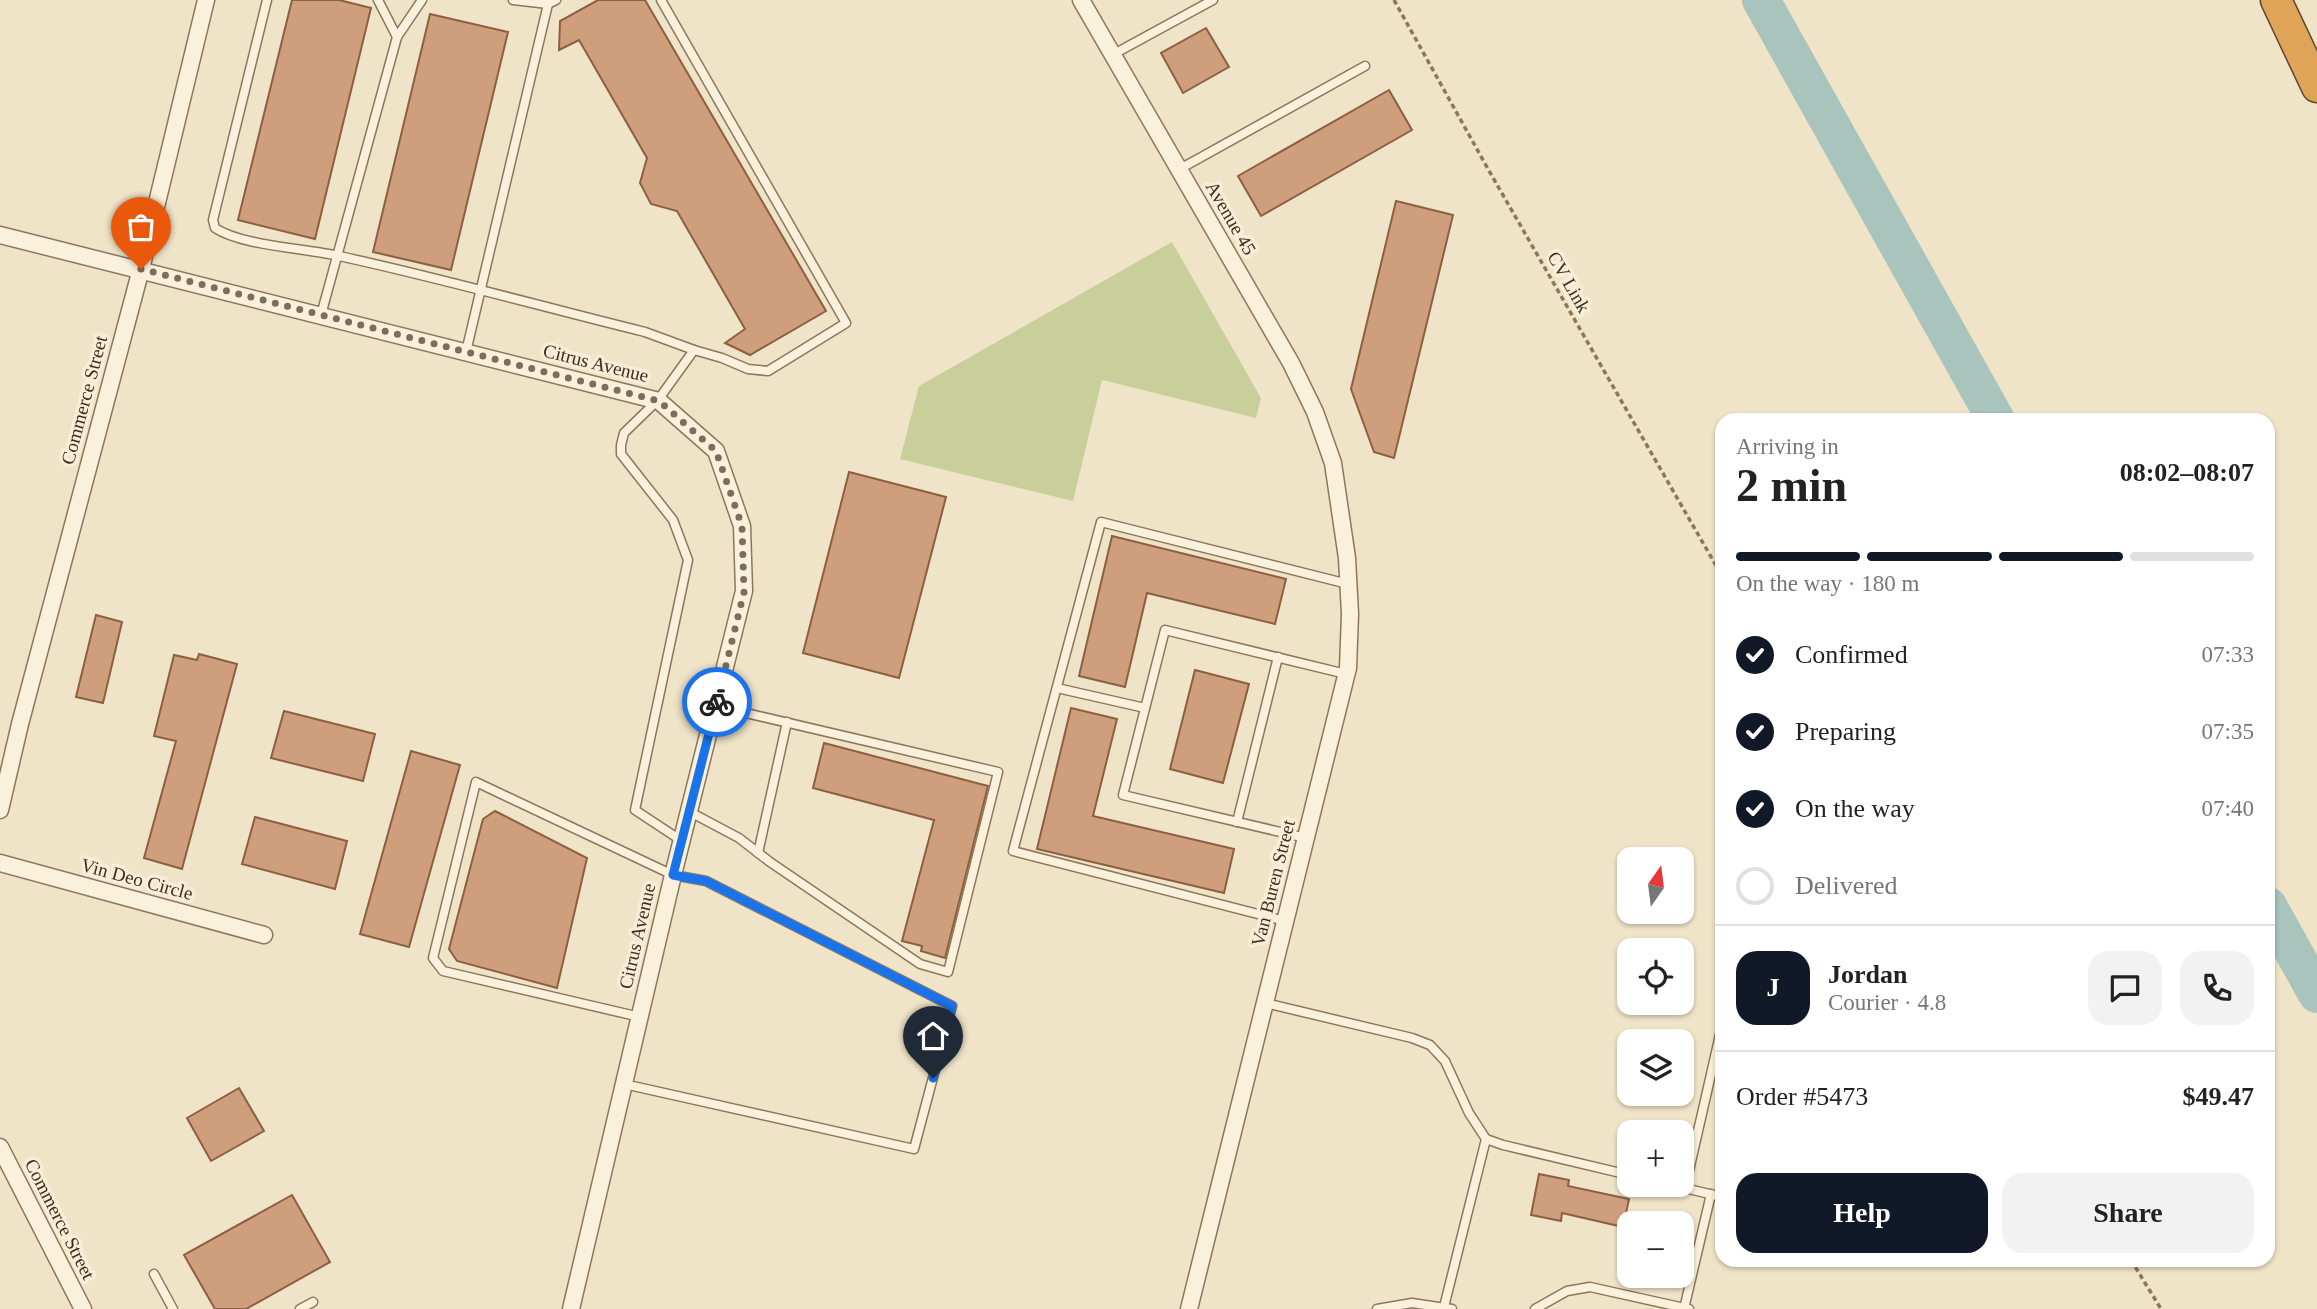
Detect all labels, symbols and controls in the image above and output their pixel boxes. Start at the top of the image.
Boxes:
street label: Avenue 45 [1202,177,1260,259]
pin [111,197,171,269]
icon: bag [122,208,160,246]
street label: CV Link [1543,248,1595,317]
street label: Commerce Street [57,333,111,467]
street label: Citrus Avenue [541,340,651,386]
text: Arriving in [1736,434,1839,459]
text: 08:02–08:07 [2120,458,2254,487]
text: 2 min [1736,460,1847,511]
text: On the way · 180 m [1736,571,1919,596]
icon: check [1736,636,1774,674]
text: Confirmed [1795,640,1908,669]
text: 07:33 [2202,642,2254,667]
courier [682,667,752,737]
icon: bike [698,683,736,721]
icon: check [1736,713,1774,751]
text: Preparing [1795,717,1896,746]
text: 07:35 [2202,719,2254,744]
icon: check [1736,790,1774,828]
text: On the way [1795,794,1915,823]
text: 07:40 [2202,796,2254,821]
street label: Van Buren Street [1247,817,1299,949]
north arrow [1617,847,1694,924]
map controls [1617,847,1694,1288]
street label: Vin Deo Circle [79,854,195,904]
text: Delivered [1795,871,1898,900]
street label: Citrus Avenue [615,881,659,991]
button: locate [1617,938,1694,1015]
button: chat [2088,951,2162,1025]
button: phone [2180,951,2254,1025]
text: Jordan [1828,960,1907,989]
text: J [1767,973,1780,1002]
text: Courier · 4.8 [1828,990,1946,1015]
pin [903,1006,963,1078]
icon: home [914,1017,952,1055]
button: layers [1617,1029,1694,1106]
text: Order #5473 [1736,1082,1868,1111]
text: $49.47 [2183,1082,2254,1111]
button: + [1617,1120,1694,1197]
street label: Commerce Street [21,1155,100,1283]
button: Help [1736,1173,1988,1253]
button: Share [2002,1173,2254,1253]
button: − [1617,1211,1694,1288]

